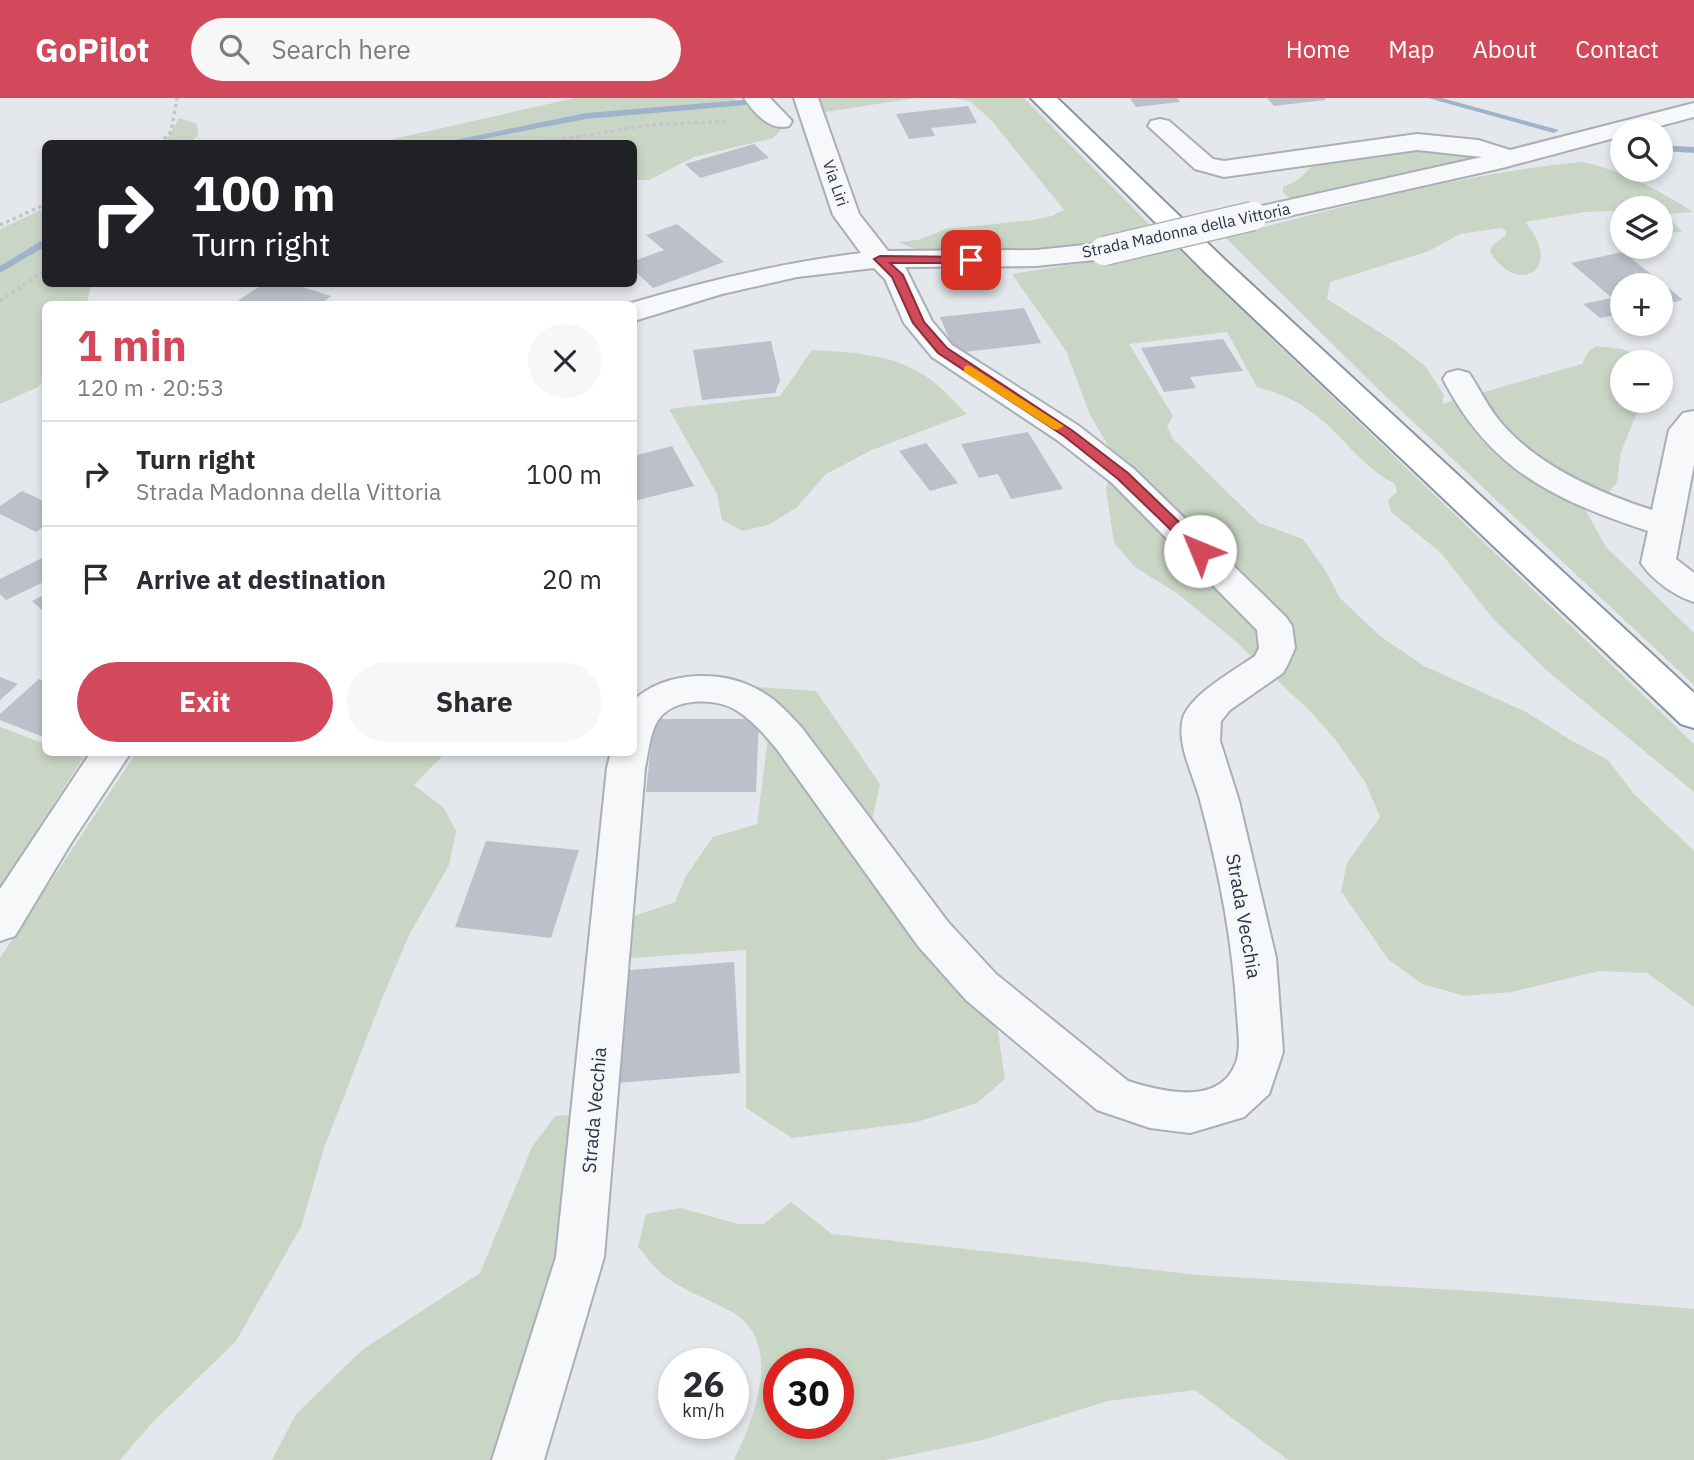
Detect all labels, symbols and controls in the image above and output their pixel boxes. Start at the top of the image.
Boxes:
search box [191,18,681,81]
text: GoPilot [35,28,149,71]
icon: search [215,30,253,68]
text: Search here [271,32,411,66]
text: Home [1286,33,1350,65]
text: Map [1388,33,1434,65]
text: About [1472,33,1537,65]
text: Contact [1575,33,1659,65]
map controls [1610,119,1673,413]
button: search [1610,119,1673,182]
street label: Via Liri [819,157,853,209]
text: 100 m [192,161,336,224]
icon: right [77,168,168,259]
button: layers [1610,196,1673,259]
street label: Strada Madonna della Vittoria [1080,198,1292,262]
text: Turn right [192,223,330,265]
pin [941,230,1001,290]
icon: arrive [952,241,990,279]
button: + [1610,273,1673,336]
text: 1 min [77,318,187,373]
button: close [528,324,602,398]
button: − [1610,350,1673,413]
text: 120 m · 20:53 [77,372,224,402]
text: Turn right [136,442,255,476]
icon: right [77,455,115,493]
text: 100 m [526,457,602,491]
text: Strada Madonna della Vittoria [136,476,441,506]
position arrow [1163,514,1237,588]
icon: arrive [77,560,115,598]
text: Arrive at destination [136,562,386,596]
text: 20 m [542,562,602,596]
button: Exit [77,662,333,742]
button: Share [347,662,602,742]
street label: Strada Vecchia [1221,852,1267,980]
street label: Strada Vecchia [577,1046,611,1174]
speed limit sign: 30 [763,1348,854,1439]
text: 26 [682,1361,725,1407]
text: km/h [682,1399,725,1422]

